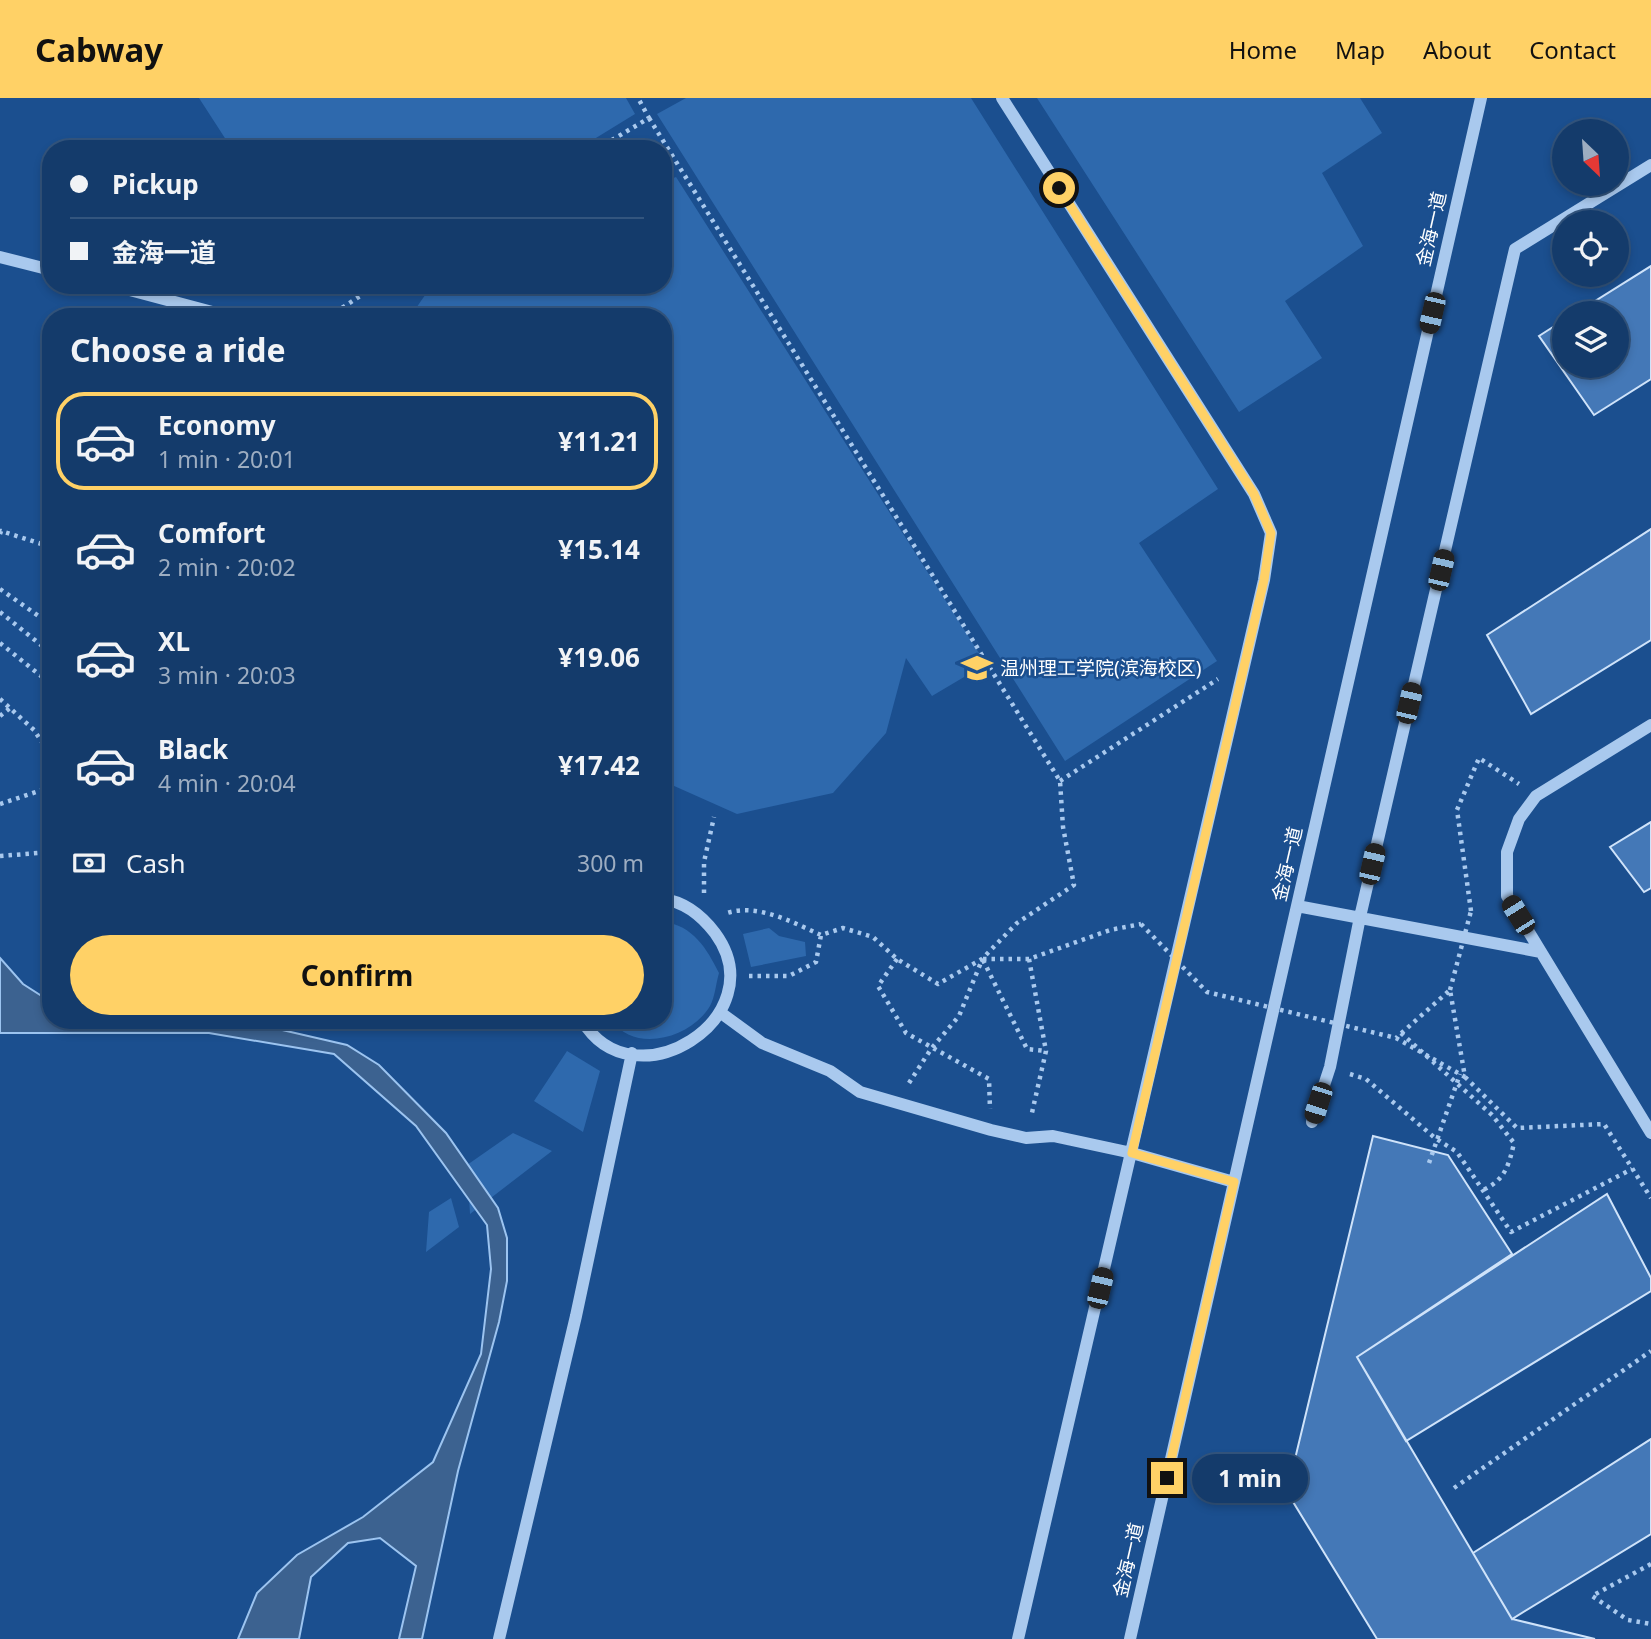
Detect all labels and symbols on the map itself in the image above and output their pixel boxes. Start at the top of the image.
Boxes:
north arrow [1552,119,1629,196]
route start [1043,172,1075,204]
street label: 金海一道 [1410,189,1452,269]
car [1418,290,1447,336]
car [1427,547,1456,593]
school or university icon: 温州理工学院(滨海校区) [960,651,994,685]
place label: 温州理工学院(滨海校区) [1000,655,1201,681]
car [1395,680,1424,726]
street label: 金海一道 [1266,824,1308,904]
car [1358,841,1387,887]
car [1498,892,1539,938]
car [1302,1080,1335,1126]
car [1086,1265,1115,1311]
callout: 1 min [1192,1454,1307,1502]
route end [1151,1462,1183,1494]
street label: 金海一道 [1107,1520,1149,1600]

